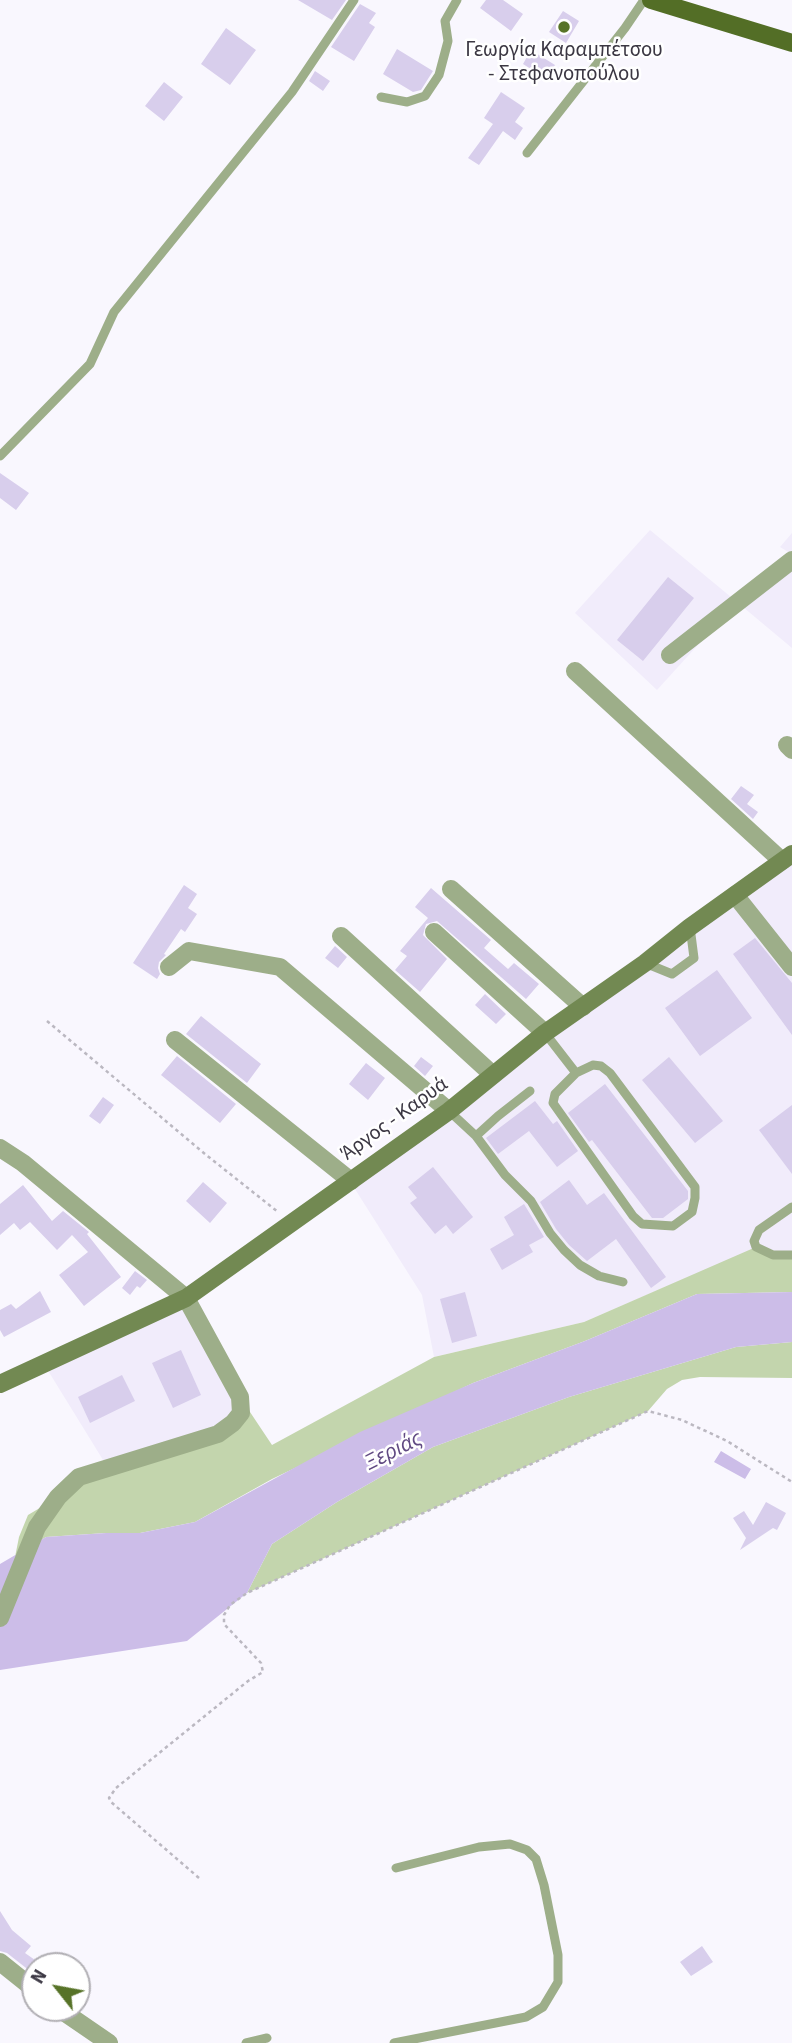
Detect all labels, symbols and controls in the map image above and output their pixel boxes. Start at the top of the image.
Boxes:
marker: Γεωργία Καραμπέτσου - Στεφανοπούλου [556,19,572,35]
place label: Γεωργία Καραμπέτσου - Στεφανοπούλου [465,38,663,88]
street label: Άργος - Καρυά [337,1073,453,1167]
water label: Ξεριάς [361,1426,427,1478]
north arrow [21,1952,91,2022]
text: N [24,1965,54,1989]

